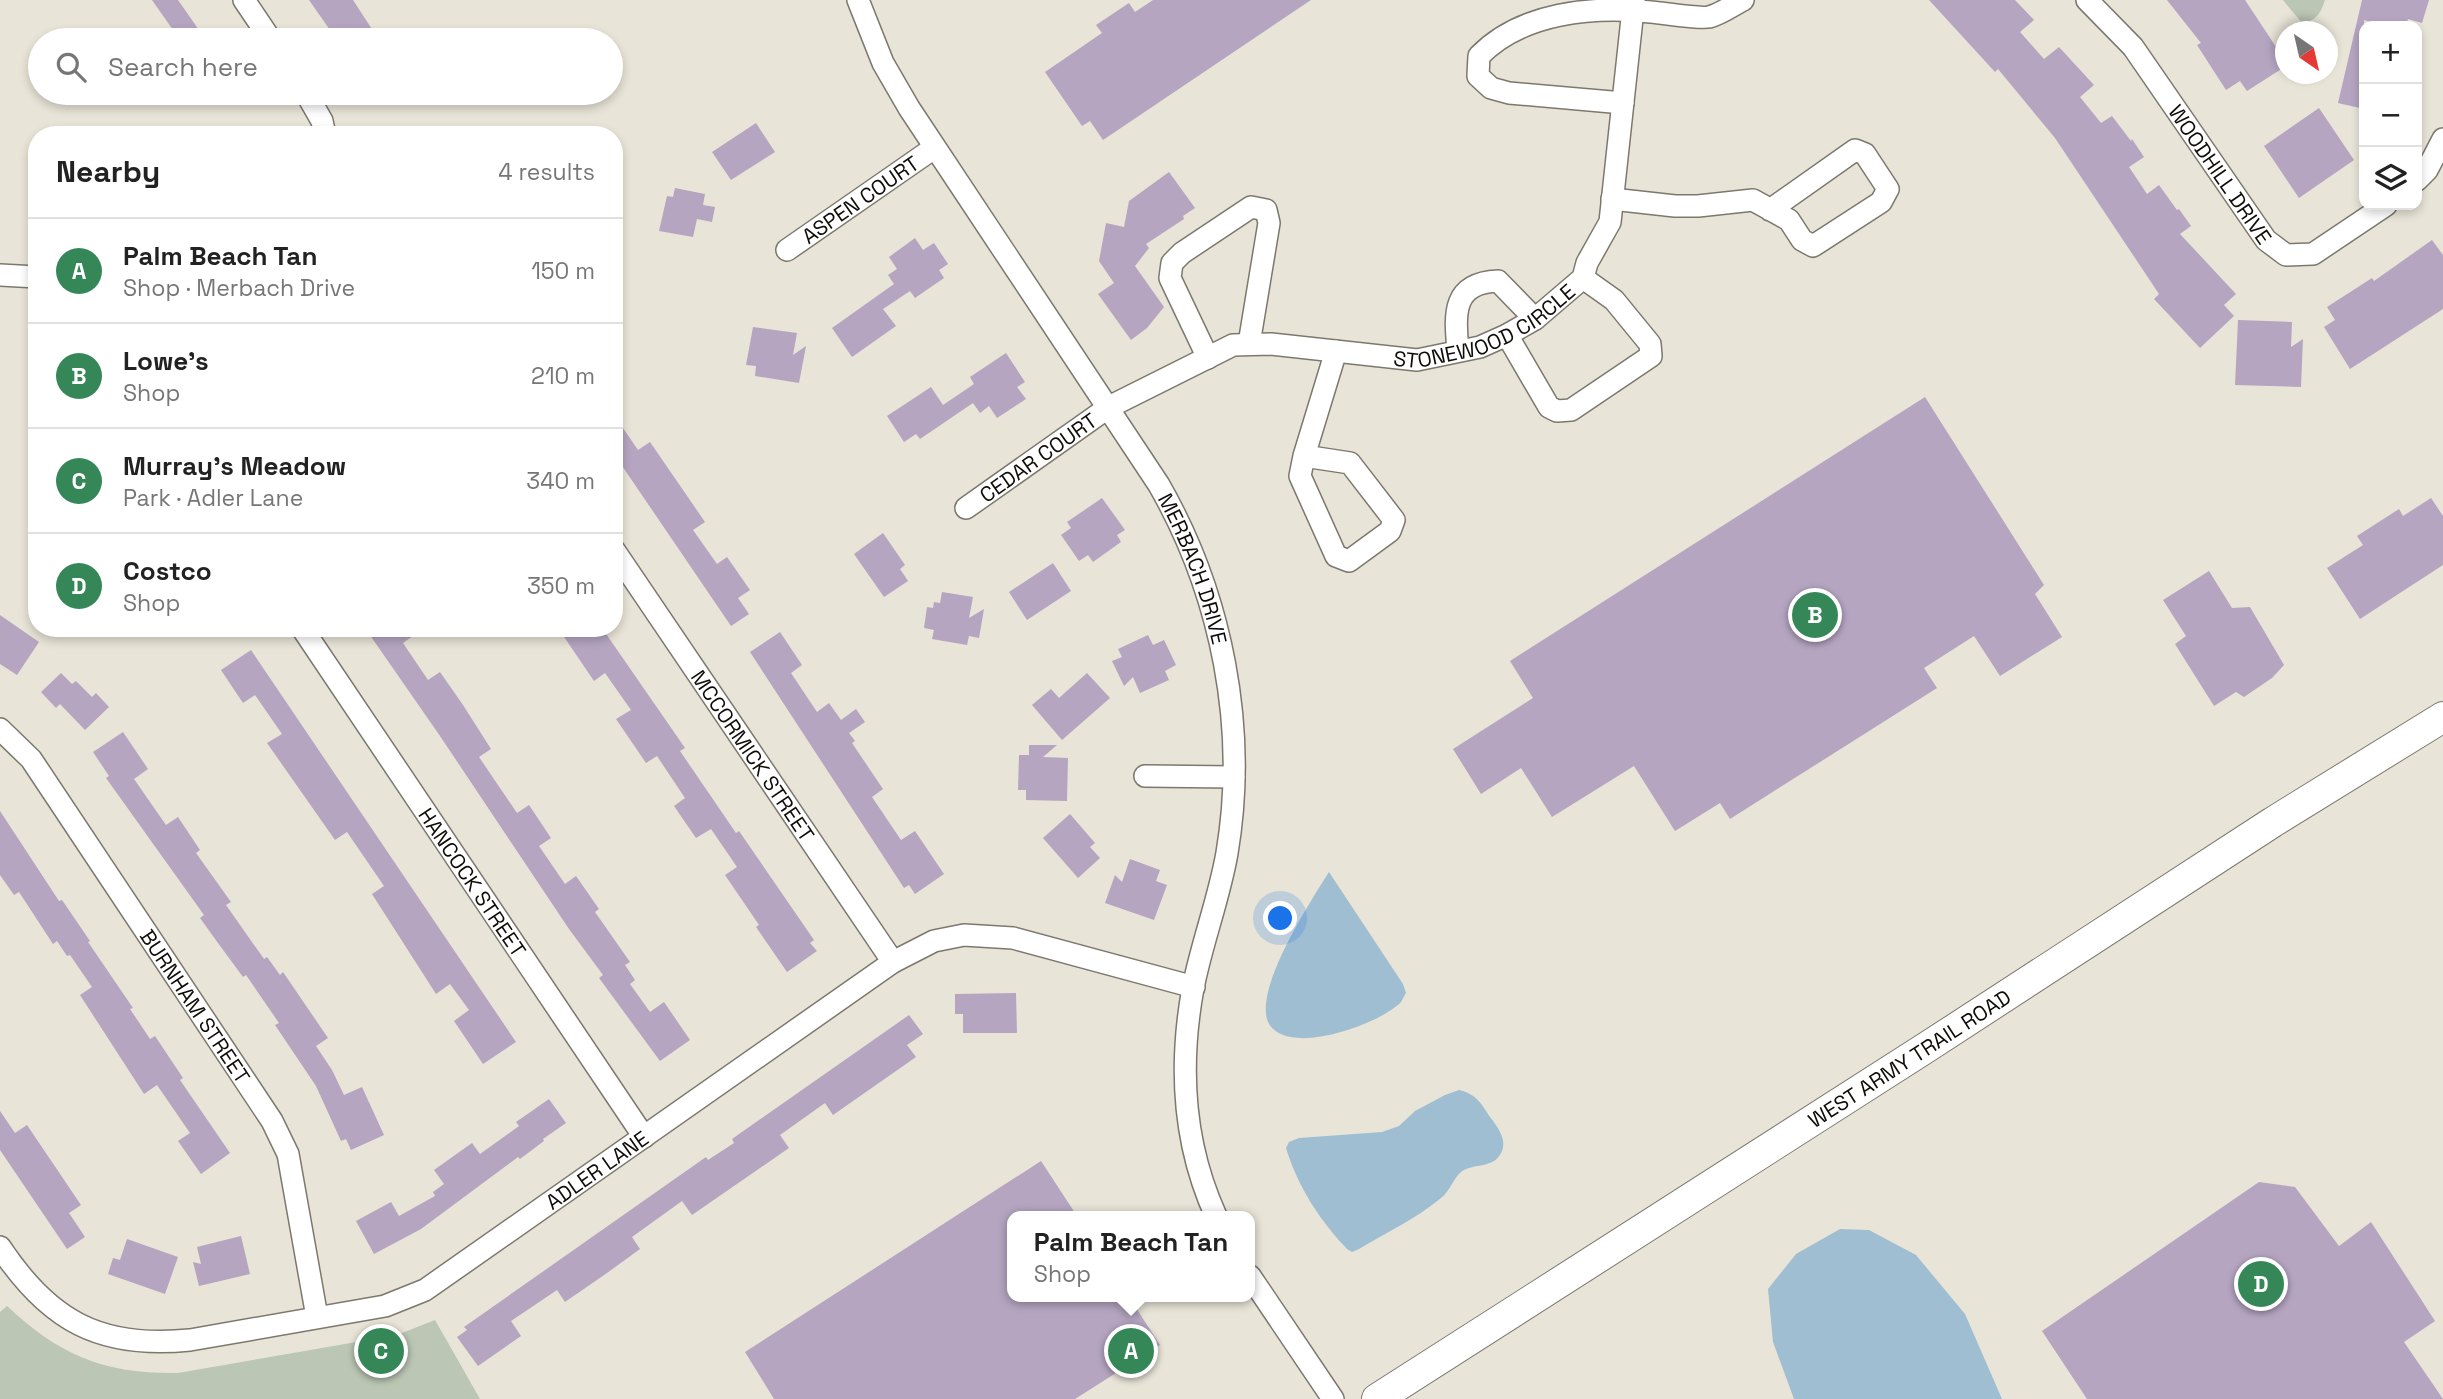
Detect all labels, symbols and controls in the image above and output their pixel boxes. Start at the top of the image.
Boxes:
north arrow [2275,21,2338,84]
map controls [2359,21,2422,210]
button: + [2359,21,2422,84]
search box [28,28,623,105]
icon: search [52,48,90,86]
text: Search here [108,50,258,84]
button: − [2359,84,2422,147]
street label: WOODHILL DRIVE [2163,99,2278,249]
button: layers [2359,147,2422,210]
street label: ASPEN COURT [796,149,924,249]
text: Nearby [56,152,160,191]
text: 4 results [498,157,595,187]
text: Palm Beach Tan [123,239,317,273]
text: A [72,256,86,286]
text: 150 m [531,256,595,286]
text: Shop · Merbach Drive [123,273,355,303]
street label: STONEWOOD CIRCLE [1392,277,1580,374]
text: Lowe's [123,344,209,378]
text: B [71,361,87,391]
text: 210 m [531,361,595,391]
text: Shop [123,378,180,408]
street label: CEDAR COURT [974,406,1102,508]
text: Murray's Meadow [123,449,346,483]
text: C [72,466,86,496]
text: 340 m [526,466,595,496]
text: Park · Adler Lane [123,483,303,513]
street label: MERBACH DRIVE [1152,488,1234,647]
text: Costco [123,554,212,588]
text: D [71,571,87,601]
text: 350 m [527,571,595,601]
text: Shop [123,588,180,618]
pin: B [1792,589,1838,641]
street label: MCCORMICK STREET [685,664,821,846]
street label: HANCOCK STREET [413,802,532,962]
your location [1263,901,1297,935]
street label: BURNHAM STREET [135,924,257,1088]
street label: WEST ARMY TRAIL ROAD [1803,983,2016,1133]
street label: ADLER LANE [540,1124,653,1215]
popup [1007,1211,1255,1302]
text: Palm Beach Tan [1034,1225,1228,1259]
pin: D [2238,1258,2284,1310]
text: Shop [1034,1259,1091,1289]
pin: C [358,1325,404,1377]
pin: A [1108,1325,1154,1377]

